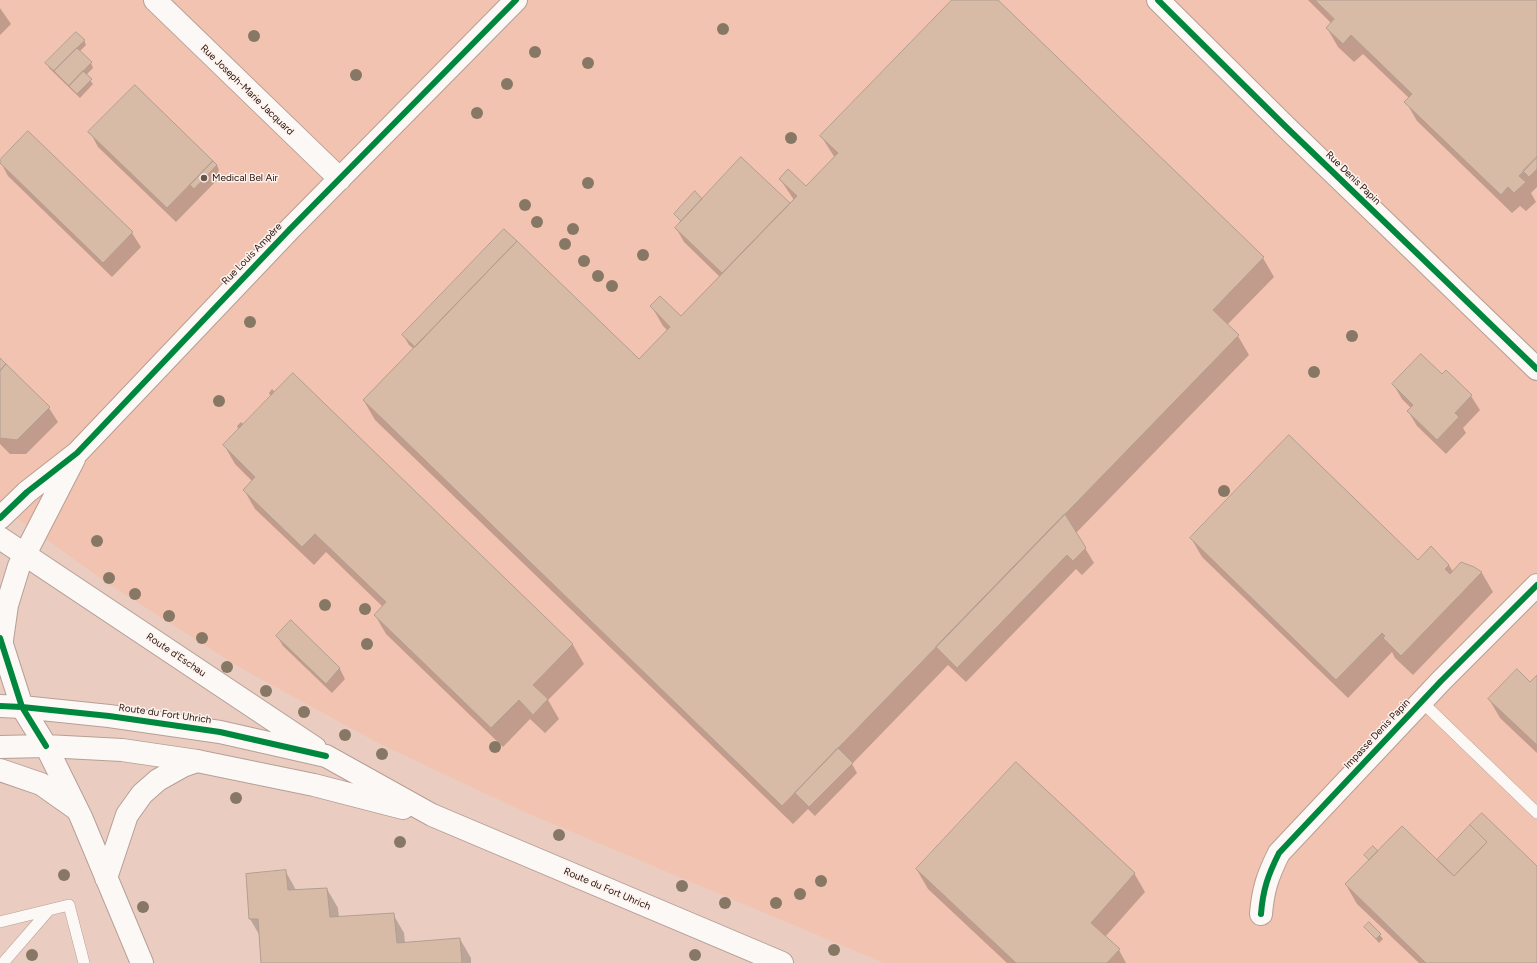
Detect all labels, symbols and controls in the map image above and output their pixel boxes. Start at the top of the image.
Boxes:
street label: Rue Joseph-Marie Jacquard [198,42,296,138]
street label: Rue Denis Papin [1323,149,1383,207]
place label: Medical Bel Air [212,172,278,184]
marker: Medical Bel Air [199,173,209,183]
street label: Rue Louis Ampère [219,221,285,287]
street label: Route d'Eschau [144,631,208,679]
street label: Impasse Denis Papin [1341,696,1413,772]
street label: Route du Fort Uhrich [118,702,212,726]
street label: Route du Fort Uhrich [562,865,652,913]

